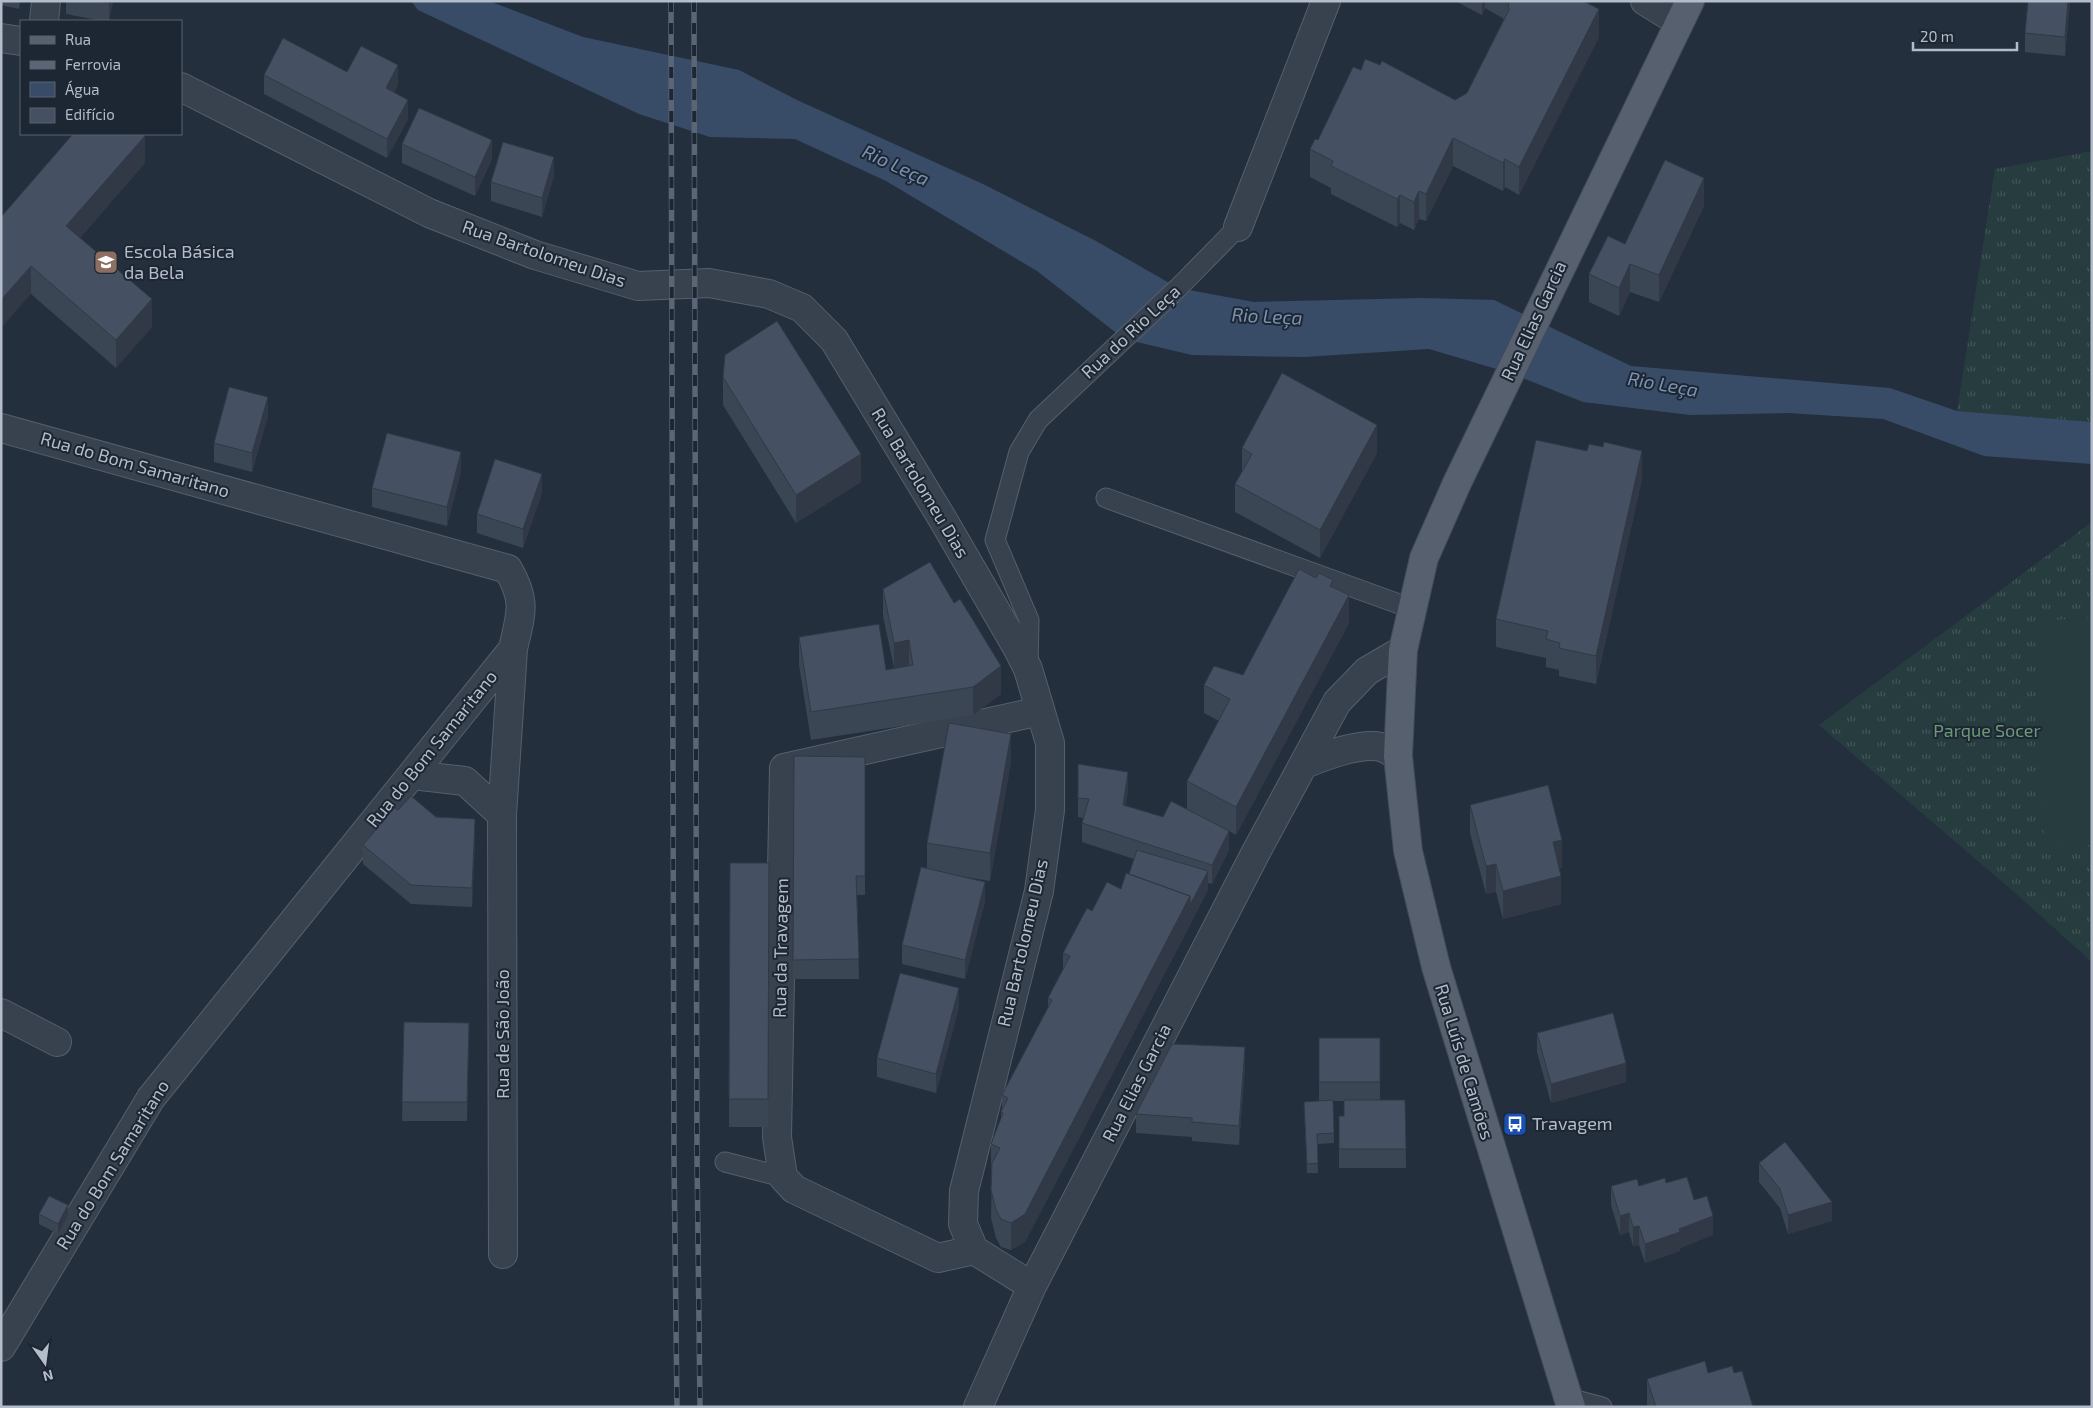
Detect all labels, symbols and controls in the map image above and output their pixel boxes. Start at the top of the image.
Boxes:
legend [20,20,182,135]
scale bar [1913,20,2017,52]
text: 20 m [1920,27,1954,45]
text: Rua [65,30,91,48]
text: Ferrovia [65,55,121,73]
text: Água [65,80,100,98]
text: Edifício [65,105,115,123]
water label: Rio Leça [859,139,933,191]
street label: Rua Bartolomeu Dias [460,215,629,291]
place label: Escola Básica da Bela [124,240,235,283]
school or university icon: Escola Básica da Bela [93,249,119,275]
street label: Rua Elias Garcia [1496,257,1570,384]
street label: Rua do Rio Leça [1076,280,1185,383]
water label: Rio Leça [1231,302,1303,330]
water label: Rio Leça [1626,366,1700,402]
street label: Rua Bartolomeu Dias [867,403,974,562]
street label: Rua do Bom Samaritano [38,426,232,502]
street label: Rua do Bom Samaritano [361,665,501,831]
park label: Parque Socer [1933,719,2041,741]
street label: Rua Bartolomeu Dias [992,857,1052,1029]
street label: Rua da Travagem [768,878,792,1018]
street label: Rua de São João [491,969,513,1099]
street label: Rua Luís de Camões [1431,981,1499,1142]
street label: Rua Elias Garcia [1097,1020,1175,1145]
street label: Rua do Bom Samaritano [51,1076,173,1253]
bus stop icon: Travagem [1502,1111,1528,1137]
place label: Travagem [1532,1112,1613,1134]
north arrow [20,1338,70,1388]
text: N [41,1367,55,1386]

